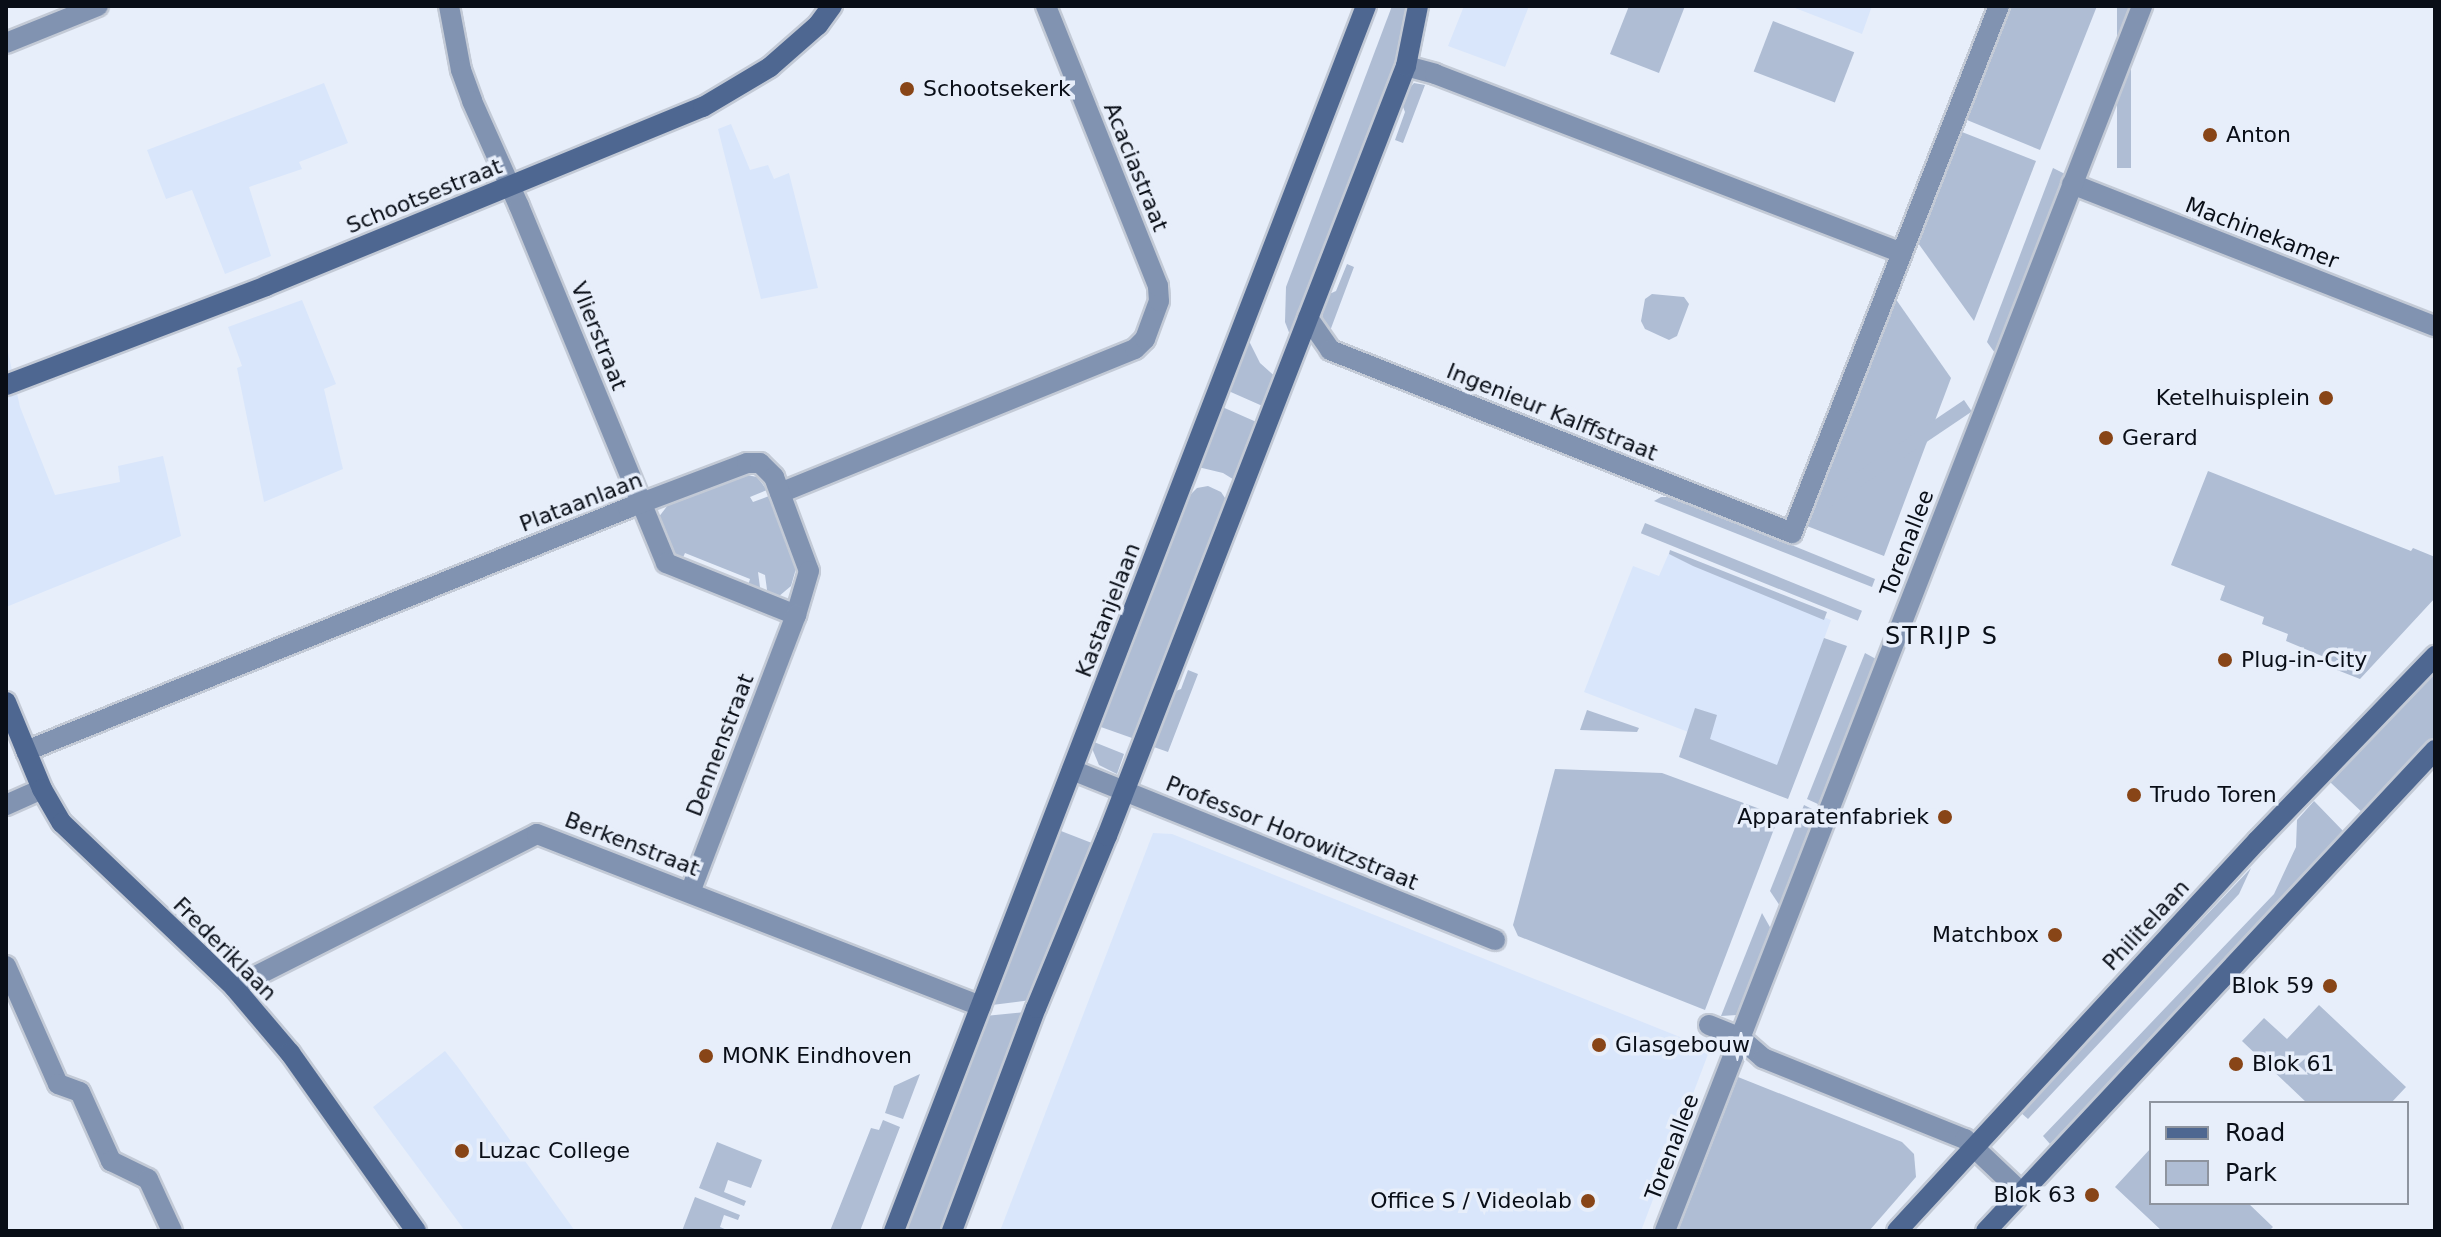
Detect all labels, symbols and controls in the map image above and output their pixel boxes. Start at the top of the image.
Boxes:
place label: Schootsekerk [923,76,1071,102]
marker: Schootsekerk [898,80,916,98]
street label: Acaciastraat [1098,99,1174,235]
place label: Anton [2226,122,2291,148]
marker: Anton [2201,126,2219,144]
street label: Schootsestraat [342,153,506,239]
street label: Machinekamer [2182,192,2342,274]
street label: Vlierstraat [565,278,633,394]
street label: Ingenieur Kalffstraat [1443,358,1661,466]
place label: Ketelhuisplein [2156,385,2310,411]
marker: Ketelhuisplein [2317,389,2335,407]
place label: Gerard [2122,425,2198,451]
marker: Gerard [2097,429,2115,447]
street label: Plataanlaan [516,466,646,538]
street label: Torenallee [1875,486,1939,600]
street label: Kastanjelaan [1070,539,1146,681]
district label: STRIJP S [1885,623,1999,651]
place label: Plug-in-City [2241,647,2367,673]
marker: Plug-in-City [2216,651,2234,669]
street label: Dennenstraat [681,670,759,820]
street label: Professor Horowitzstraat [1162,770,1422,896]
place label: Trudo Toren [2150,782,2277,808]
marker: Trudo Toren [2125,786,2143,804]
place label: Apparatenfabriek [1737,804,1929,830]
street label: Berkenstraat [561,806,703,882]
marker: Apparatenfabriek [1936,808,1954,826]
street label: Philitelaan [2097,874,2195,976]
street label: Frederiklaan [168,892,282,1006]
place label: Matchbox [1932,922,2039,948]
marker: Matchbox [2046,926,2064,944]
place label: Blok 59 [2232,973,2314,999]
marker: Blok 59 [2321,977,2339,995]
place label: Glasgebouw [1615,1032,1750,1058]
marker: Glasgebouw [1590,1036,1608,1054]
place label: MONK Eindhoven [722,1043,912,1069]
marker: MONK Eindhoven [697,1047,715,1065]
place label: Blok 61 [2252,1051,2334,1077]
marker: Blok 61 [2227,1055,2245,1073]
street label: Torenallee [1640,1090,1704,1204]
legend [2149,1101,2409,1205]
text: Road [2225,1119,2285,1147]
place label: Luzac College [478,1138,630,1164]
marker: Luzac College [453,1142,471,1160]
text: Park [2225,1159,2277,1187]
place label: Blok 63 [1994,1182,2076,1208]
marker: Blok 63 [2083,1186,2101,1204]
place label: Office S / Videolab [1370,1188,1572,1214]
marker: Office S / Videolab [1579,1192,1597,1210]

